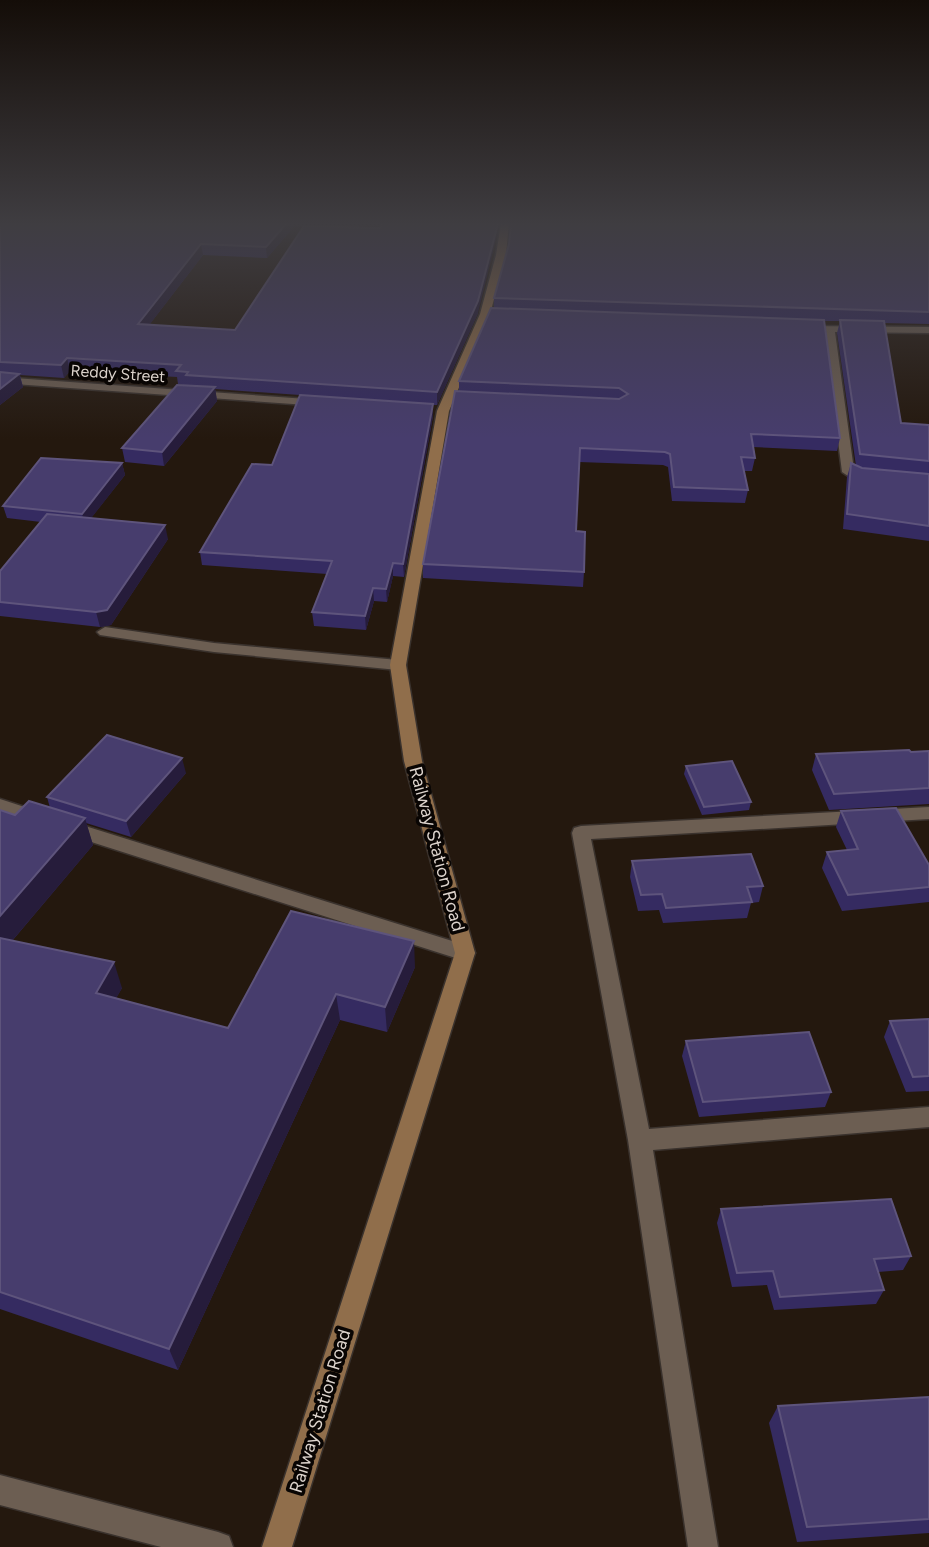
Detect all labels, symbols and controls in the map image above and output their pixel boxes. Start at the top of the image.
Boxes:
street label: Reddy Street [70,361,166,386]
street label: Railway Station Road [404,764,470,934]
street label: Railway Station Road [285,1327,355,1495]

